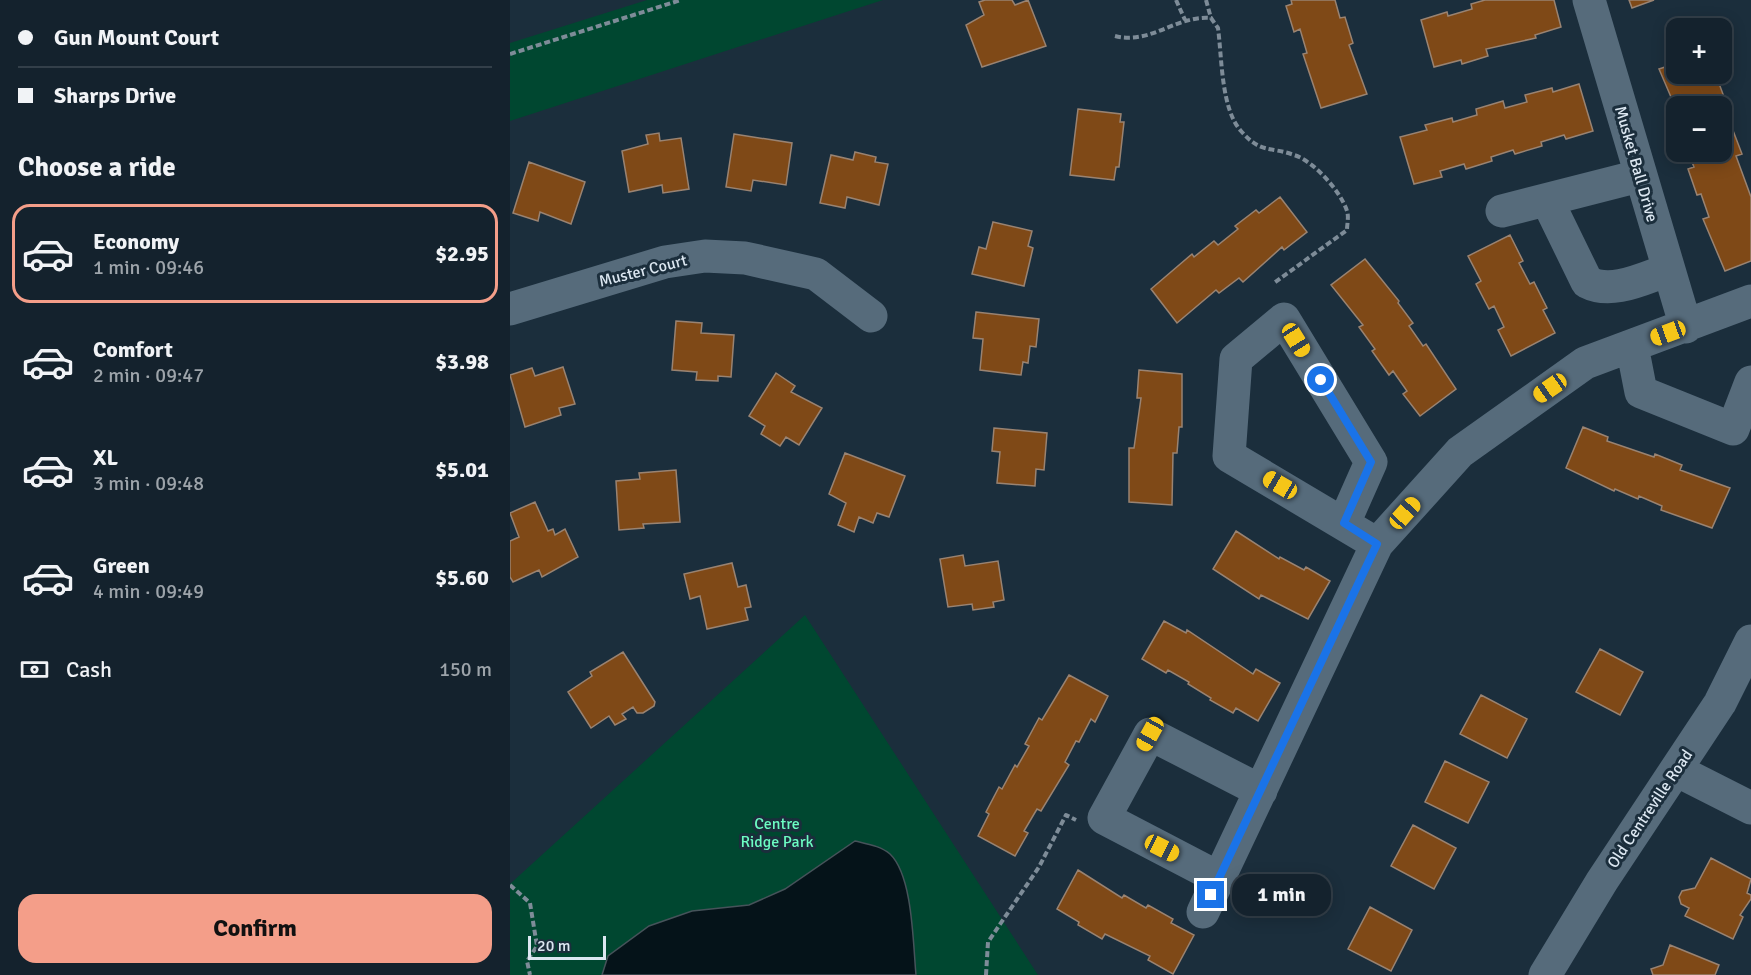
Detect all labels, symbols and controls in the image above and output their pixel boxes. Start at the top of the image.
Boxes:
map controls [1666,18,1732,162]
button: + [1666,18,1732,84]
text: Gun Mount Court [54,24,219,51]
text: Sharps Drive [54,82,176,109]
button: − [1666,96,1732,162]
street label: Musket Ball Drive [1610,104,1662,224]
text: Choose a ride [18,151,176,184]
icon: car [21,227,75,281]
text: Economy [93,228,179,255]
text: $2.95 [435,240,489,267]
street label: Muster Court [597,250,689,292]
text: 1 min · 09:46 [93,255,204,280]
car [1648,318,1688,348]
car [1279,320,1313,360]
icon: car [21,335,75,389]
text: Comfort [93,336,173,363]
text: $3.98 [435,348,489,375]
text: 2 min · 09:47 [93,363,204,388]
route start [1307,366,1334,393]
car [1530,370,1570,406]
icon: car [21,443,75,497]
text: XL [93,444,118,471]
text: $5.01 [435,456,489,483]
car [1260,468,1300,502]
text: 3 min · 09:48 [93,471,204,496]
car [1386,494,1424,532]
icon: car [21,551,75,605]
text: Green [93,552,150,579]
text: $5.60 [435,564,489,591]
text: 4 min · 09:49 [93,579,204,604]
icon: cash [18,653,51,686]
text: Cash [66,656,112,683]
text: 150 m [439,657,492,682]
car [1133,714,1167,754]
street label: Old Centreville Road [1603,746,1697,872]
park label: Centre Ridge Park [740,814,814,852]
car [1142,832,1182,864]
callout: 1 min [1232,874,1331,916]
route end [1197,881,1224,908]
text: 1 min [1257,882,1306,907]
button: Confirm [18,894,492,963]
scale bar [528,933,606,960]
text: 20 m [537,936,571,956]

